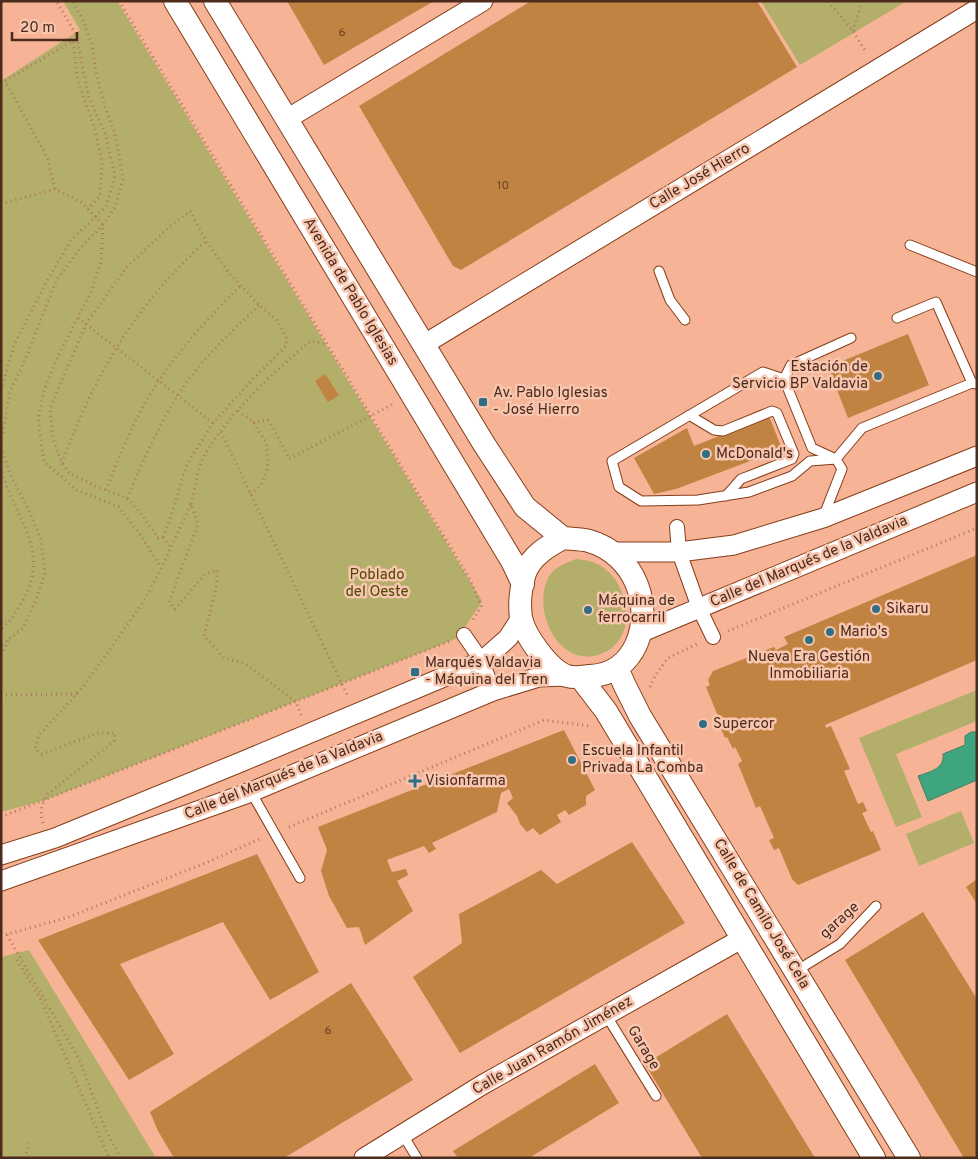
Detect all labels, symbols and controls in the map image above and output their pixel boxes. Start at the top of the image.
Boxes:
scale bar [12,10,78,42]
text: 20 m [20,19,55,38]
house number: 6 [338,25,346,41]
street label: Calle José Hierro [646,139,754,215]
house number: 10 [497,178,509,194]
street label: Avenida de Pablo Iglesias [298,215,402,369]
place label: Estación de Servicio BP Valdavia [732,358,868,394]
marker: Estación de Servicio BP Valdavia [872,370,884,382]
place label: Av. Pablo Iglesias - José Hierro [493,384,608,420]
marker: Av. Pablo Iglesias - José Hierro [477,396,489,408]
place label: McDonald's [716,445,793,464]
marker: McDonald's [700,448,712,460]
street label: Calle del Marqués de la Valdavia [707,512,911,612]
park label: Poblado del Oeste [345,566,409,602]
place label: Máquina de ferrocarril [598,592,675,628]
place label: Sikaru [886,600,929,619]
marker: Sikaru [870,603,882,615]
marker: Máquina de ferrocarril [582,604,594,616]
place label: Mario's [840,623,888,642]
marker: Mario's [824,626,836,638]
marker: Nueva Era Gestión Inmobiliaria [803,634,815,646]
place label: Nueva Era Gestión Inmobiliaria [748,648,870,684]
place label: Marqués Valdavia - Máquina del Tren [425,654,548,690]
marker: Marqués Valdavia - Máquina del Tren [409,666,421,678]
place label: Supercor [713,715,775,734]
marker: Supercor [697,718,709,730]
street label: Calle del Marqués de la Valdavia [182,727,386,825]
place label: Escuela Infantil Privada La Comba [582,742,703,778]
marker: Escuela Infantil Privada La Comba [566,754,578,766]
place label: Visionfarma [425,772,506,791]
marker: Visionfarma [409,775,421,787]
street label: Calle de Camilo José Cela [709,835,813,993]
street label: garage [816,898,864,944]
street label: Calle Juan Ramón Jiménez [469,992,637,1100]
street label: Garage [622,1022,664,1074]
house number: 6 [324,1023,332,1039]

